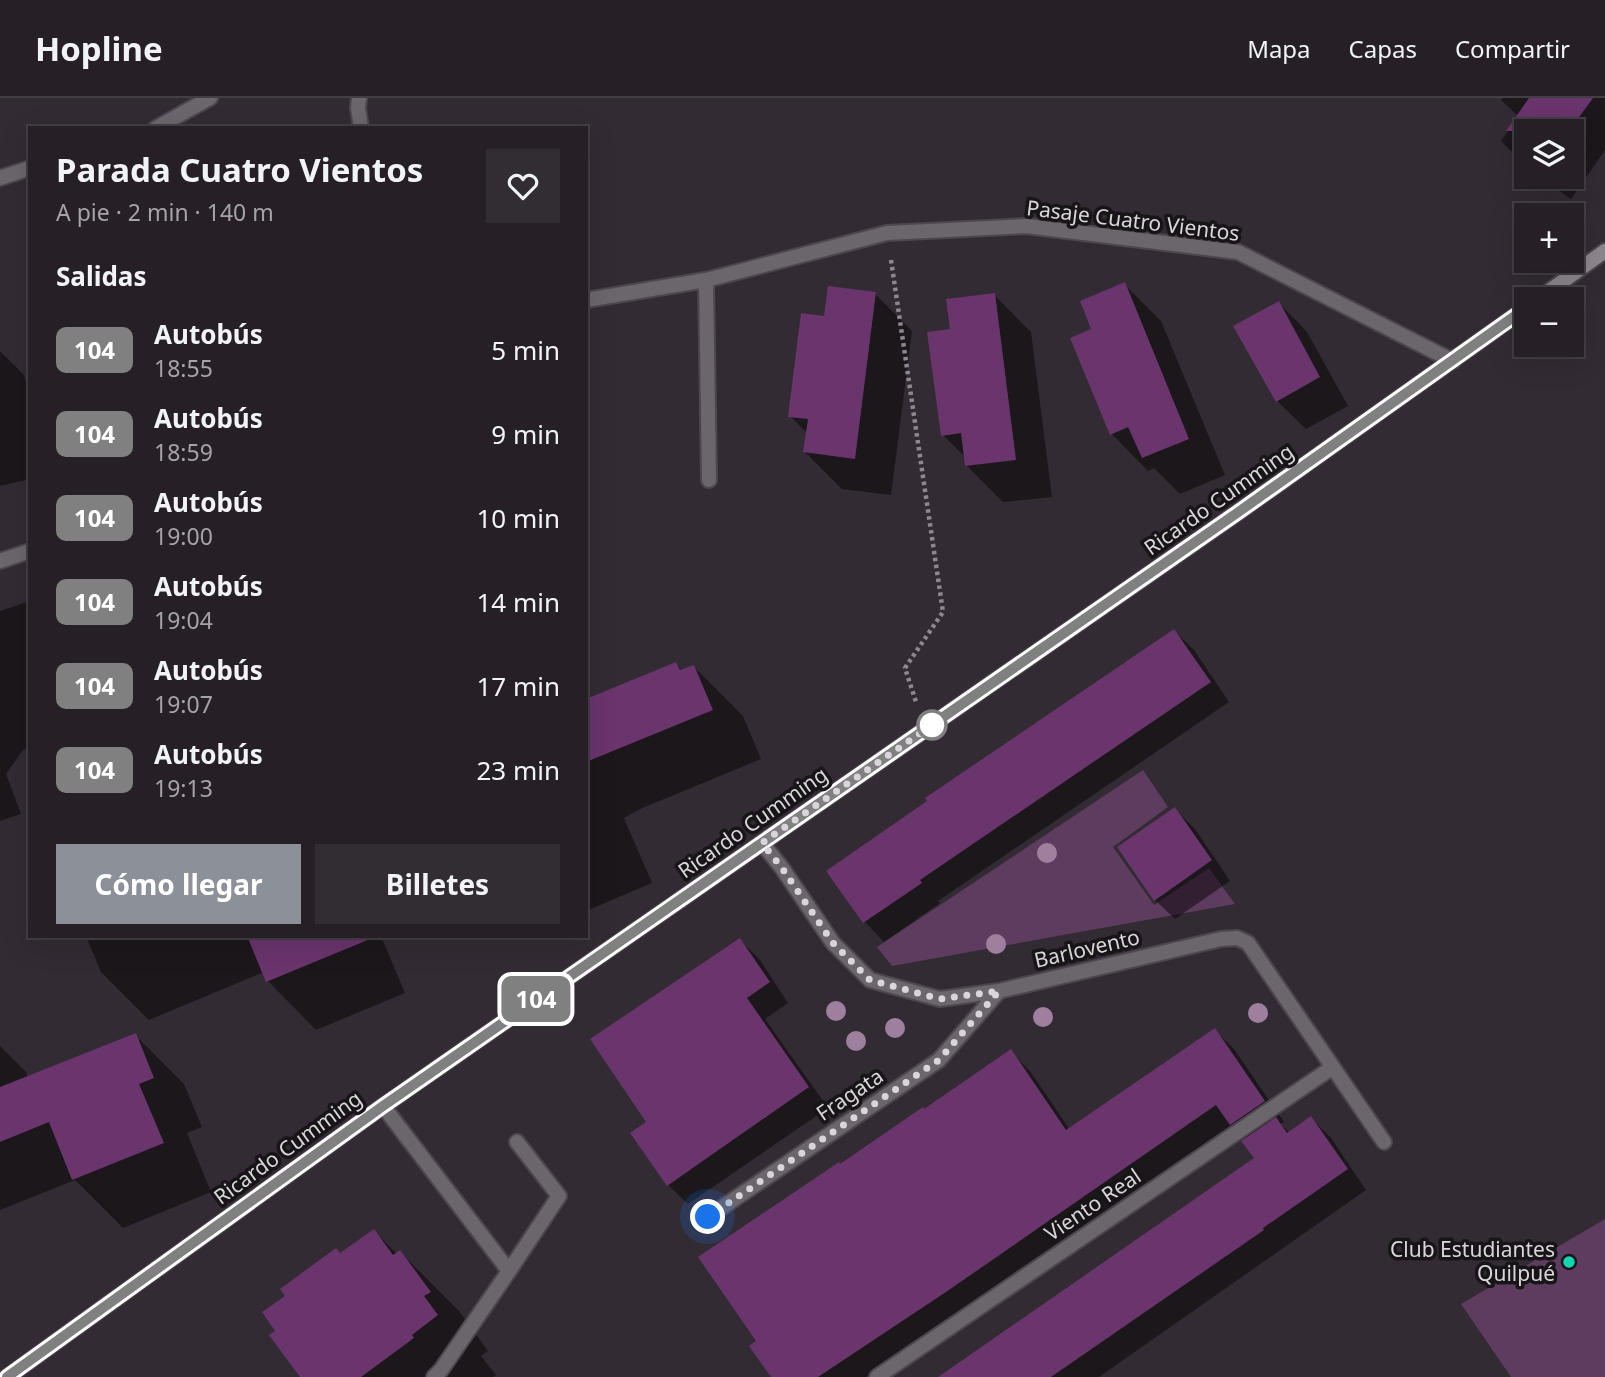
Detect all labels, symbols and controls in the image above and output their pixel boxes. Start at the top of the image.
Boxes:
text: Hopline [35,26,163,71]
text: Mapa [1247,32,1311,65]
text: Capas [1349,32,1417,65]
text: Compartir [1455,32,1570,65]
map controls [1514,119,1584,357]
button: layers [1514,119,1584,189]
text: Parada Cuatro Vientos [56,147,423,192]
button: heart [486,149,560,223]
street label: Pasaje Cuatro Vientos [1025,193,1241,247]
text: A pie · 2 min · 140 m [56,196,274,228]
button: + [1514,203,1584,273]
text: Salidas [56,258,146,294]
button: − [1514,287,1584,357]
text: Autobús [154,316,263,352]
text: 5 min [491,332,560,368]
text: 104 [74,333,115,366]
text: 18:55 [154,352,213,384]
text: Autobús [154,400,263,436]
text: 9 min [491,416,560,452]
text: 104 [74,417,115,450]
text: 18:59 [154,436,213,468]
street label: Ricardo Cumming [1138,437,1299,561]
text: Autobús [154,484,263,520]
text: 10 min [476,500,560,536]
text: 104 [74,501,115,534]
text: 19:00 [154,520,213,552]
text: Autobús [154,568,263,604]
text: 14 min [476,584,560,620]
text: 104 [74,585,115,618]
text: 19:04 [154,604,213,636]
text: Autobús [154,652,263,688]
text: 17 min [476,668,560,704]
text: 104 [74,669,115,702]
text: 19:07 [154,688,213,720]
unlabelled marker [917,710,947,740]
text: Autobús [154,736,263,772]
text: 23 min [476,752,560,788]
text: 104 [74,753,115,786]
street label: Ricardo Cumming [672,760,833,884]
text: 19:13 [154,772,213,804]
button: Cómo llegar [56,844,301,924]
button: Billetes [315,844,560,924]
street label: Barlovento [1031,922,1142,974]
line badge: 104 [496,976,576,1022]
text: 104 [515,982,557,1015]
street label: Fragata [811,1062,888,1127]
street label: Ricardo Cumming [208,1084,367,1210]
street label: Viento Real [1039,1162,1146,1247]
your location [690,1199,725,1234]
place label: Club Estudiantes Quilpué [1390,1235,1555,1287]
marker: Club Estudiantes Quilpué [1561,1254,1577,1270]

